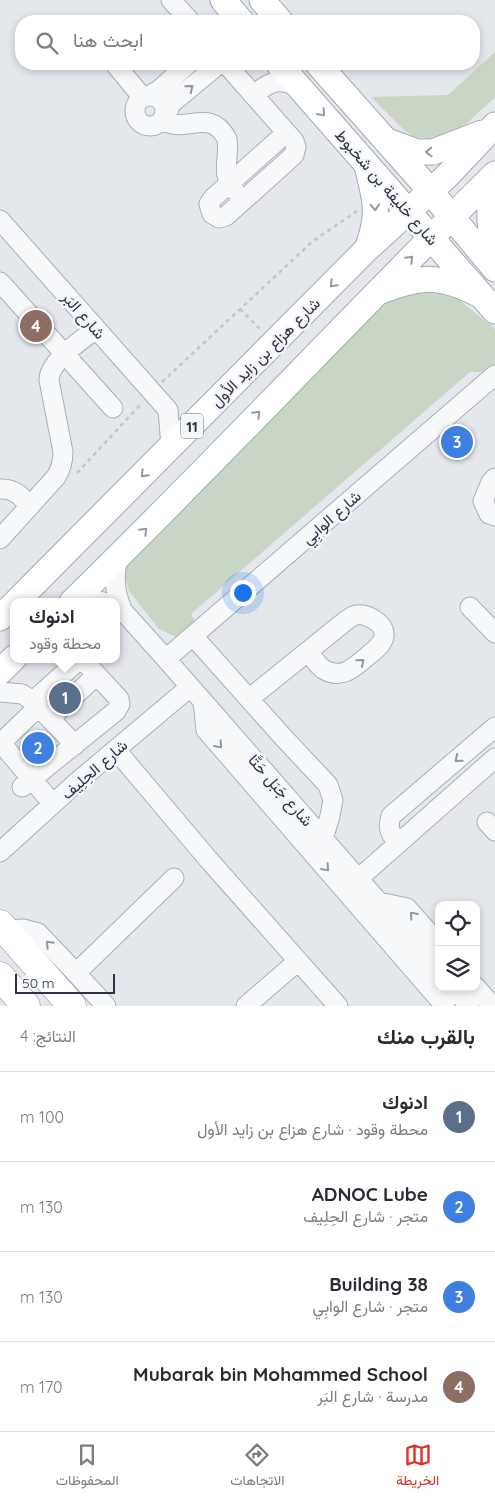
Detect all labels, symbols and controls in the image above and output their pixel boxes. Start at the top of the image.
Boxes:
search box [15,15,480,70]
text: ابحث هنا [73,28,143,52]
icon: search [33,29,61,57]
one-way arrow [184,84,193,93]
one-way arrow [317,108,326,117]
street label: شارع خليفة بن شخبوط [330,125,443,251]
one-way arrow [425,146,433,157]
one-way arrow [370,203,381,211]
one-way arrow [404,255,413,264]
one-way arrow [329,278,338,287]
street label: شارع البَر [56,286,110,344]
street label: شارع هزاع بن زايد الأول [206,293,325,412]
pin: 4 [20,307,52,345]
one-way arrow [251,411,260,420]
road number: 11 [181,414,203,438]
pin: 3 [441,423,473,461]
one-way arrow [141,468,150,477]
street label: شارع الوابِي [297,486,367,551]
one-way arrow [138,528,147,537]
your location [230,580,256,606]
popup [10,598,120,663]
text: ادنوك [29,604,75,628]
text: محطة وقود [29,633,101,653]
one-way arrow [356,659,365,668]
pin: 1 [49,679,81,717]
pin: 2 [22,729,54,767]
street label: شارع الحِلِيف [57,735,133,805]
one-way arrow [213,739,222,748]
street label: شارع جَبَل حَتَّا [243,750,318,831]
one-way arrow [455,753,464,762]
one-way arrow [320,862,328,871]
map controls [435,901,480,991]
button: locate [435,901,480,946]
one-way arrow [410,912,419,921]
one-way arrow [46,941,55,950]
button: layers [435,946,480,991]
scale bar [15,971,115,994]
text: 50 m [22,974,55,992]
text: بالقرب منك [377,1023,475,1049]
text: النتائج: 4 [20,1026,76,1046]
text: ادنوك [382,1090,428,1114]
text: 100 m [20,1107,64,1127]
text: 1 [456,1107,462,1127]
text: محطة وقود · شارع هزاع بن زايد الأول [197,1119,428,1139]
text: ADNOC Lube [312,1182,428,1206]
text: 130 m [20,1197,63,1217]
text: 2 [454,1197,464,1217]
text: متجر · شارع الحِلِيف [303,1206,428,1226]
text: Building 38 [329,1272,428,1296]
text: 130 m [20,1287,63,1307]
text: 3 [455,1287,463,1307]
text: متجر · شارع الوابِي [313,1296,428,1316]
text: Mubarak bin Mohammed School [133,1362,428,1386]
text: 170 m [20,1377,63,1397]
text: 4 [454,1377,464,1397]
text: مدرسة · شارع البَر [317,1386,428,1406]
tab: المحفوظات [56,1441,119,1493]
tab: الاتجاهات [230,1441,285,1493]
tab: الخريطة [396,1441,439,1493]

